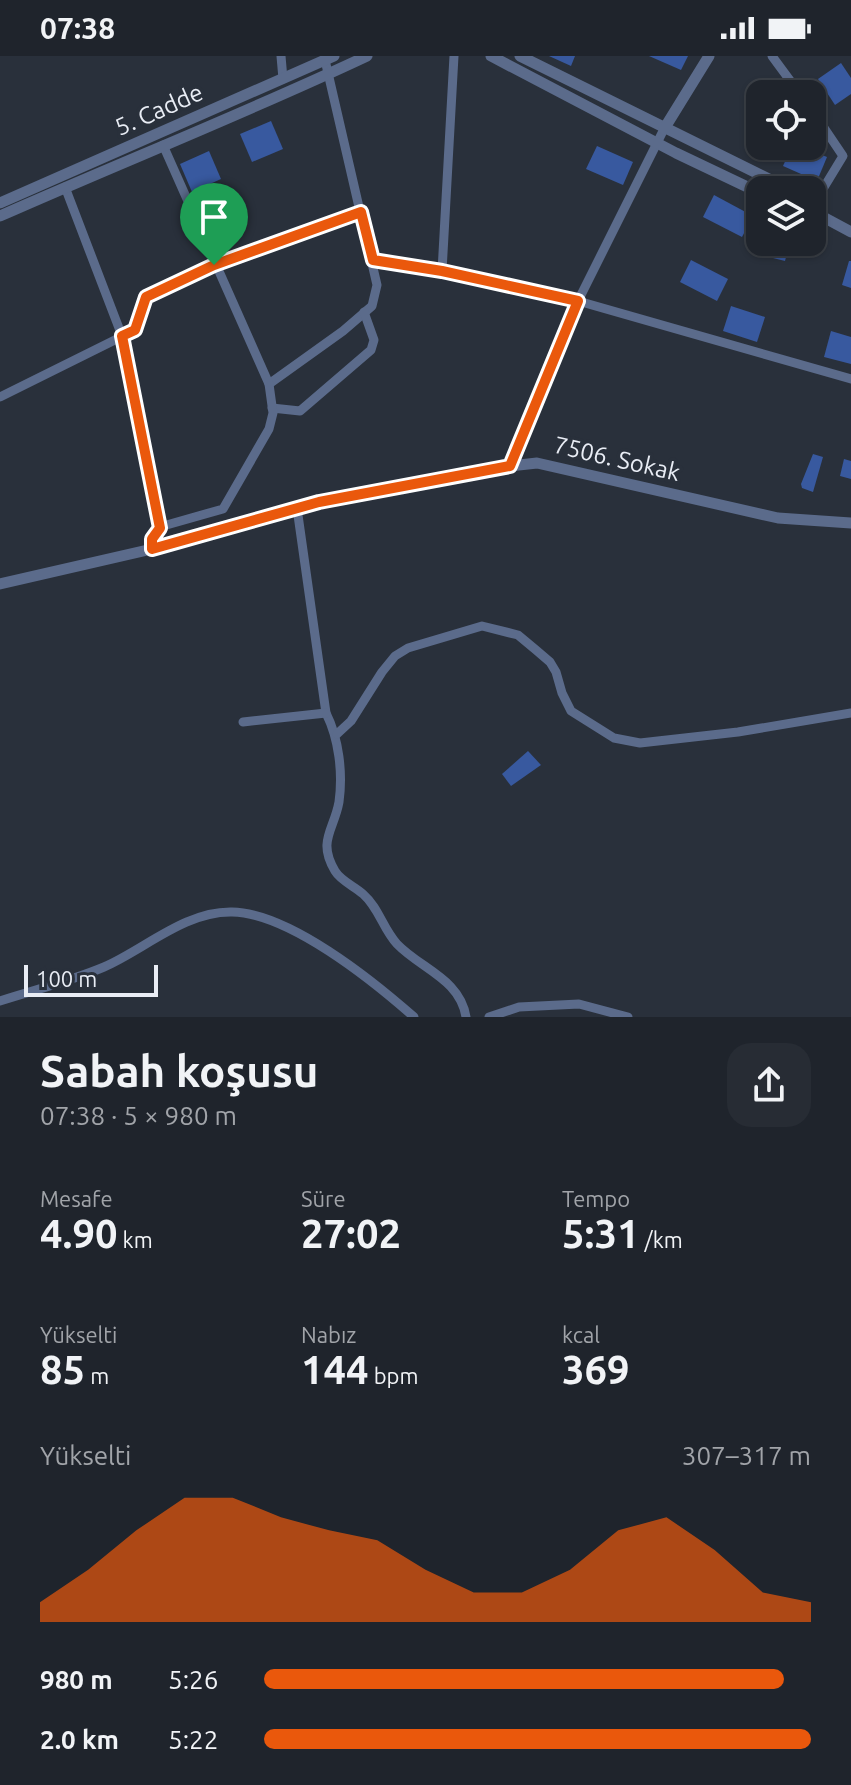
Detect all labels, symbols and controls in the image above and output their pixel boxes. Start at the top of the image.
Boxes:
text: 07:38 [40,11,115,45]
street label: 5. Cadde [111,78,207,141]
map controls [746,80,826,256]
button: locate [746,80,826,160]
button: layers [746,176,826,256]
pin [180,183,248,265]
icon: arrive [192,195,236,239]
street label: 7506. Sokak [551,431,683,486]
scale bar [24,961,158,997]
text: 100 m [36,966,97,991]
button: share [727,1043,811,1127]
text: Sabah koşusu [40,1046,319,1095]
text: 07:38 · 5 × 980 m [40,1101,237,1130]
text: Mesafe [40,1186,113,1211]
text: Süre [301,1186,346,1211]
text: Tempo [562,1186,630,1211]
text: 4.90 [40,1211,118,1256]
text: 27:02 [301,1211,401,1256]
text: 5:31 [562,1211,640,1256]
text: km [118,1227,153,1252]
text: /km [640,1227,683,1252]
text: Yükselti [40,1322,117,1347]
text: Nabız [301,1322,356,1347]
text: kcal [562,1322,600,1347]
text: 85 [40,1347,85,1392]
text: 144 [301,1347,369,1392]
text: 369 [562,1347,630,1392]
text: m [85,1363,109,1388]
text: bpm [369,1363,418,1388]
text: Yükselti [40,1441,131,1470]
text: 307–317 m [682,1441,811,1470]
text: 980 m [40,1665,113,1694]
text: 5:26 [168,1665,218,1694]
text: 2.0 km [40,1725,119,1754]
text: 5:22 [168,1725,218,1754]

